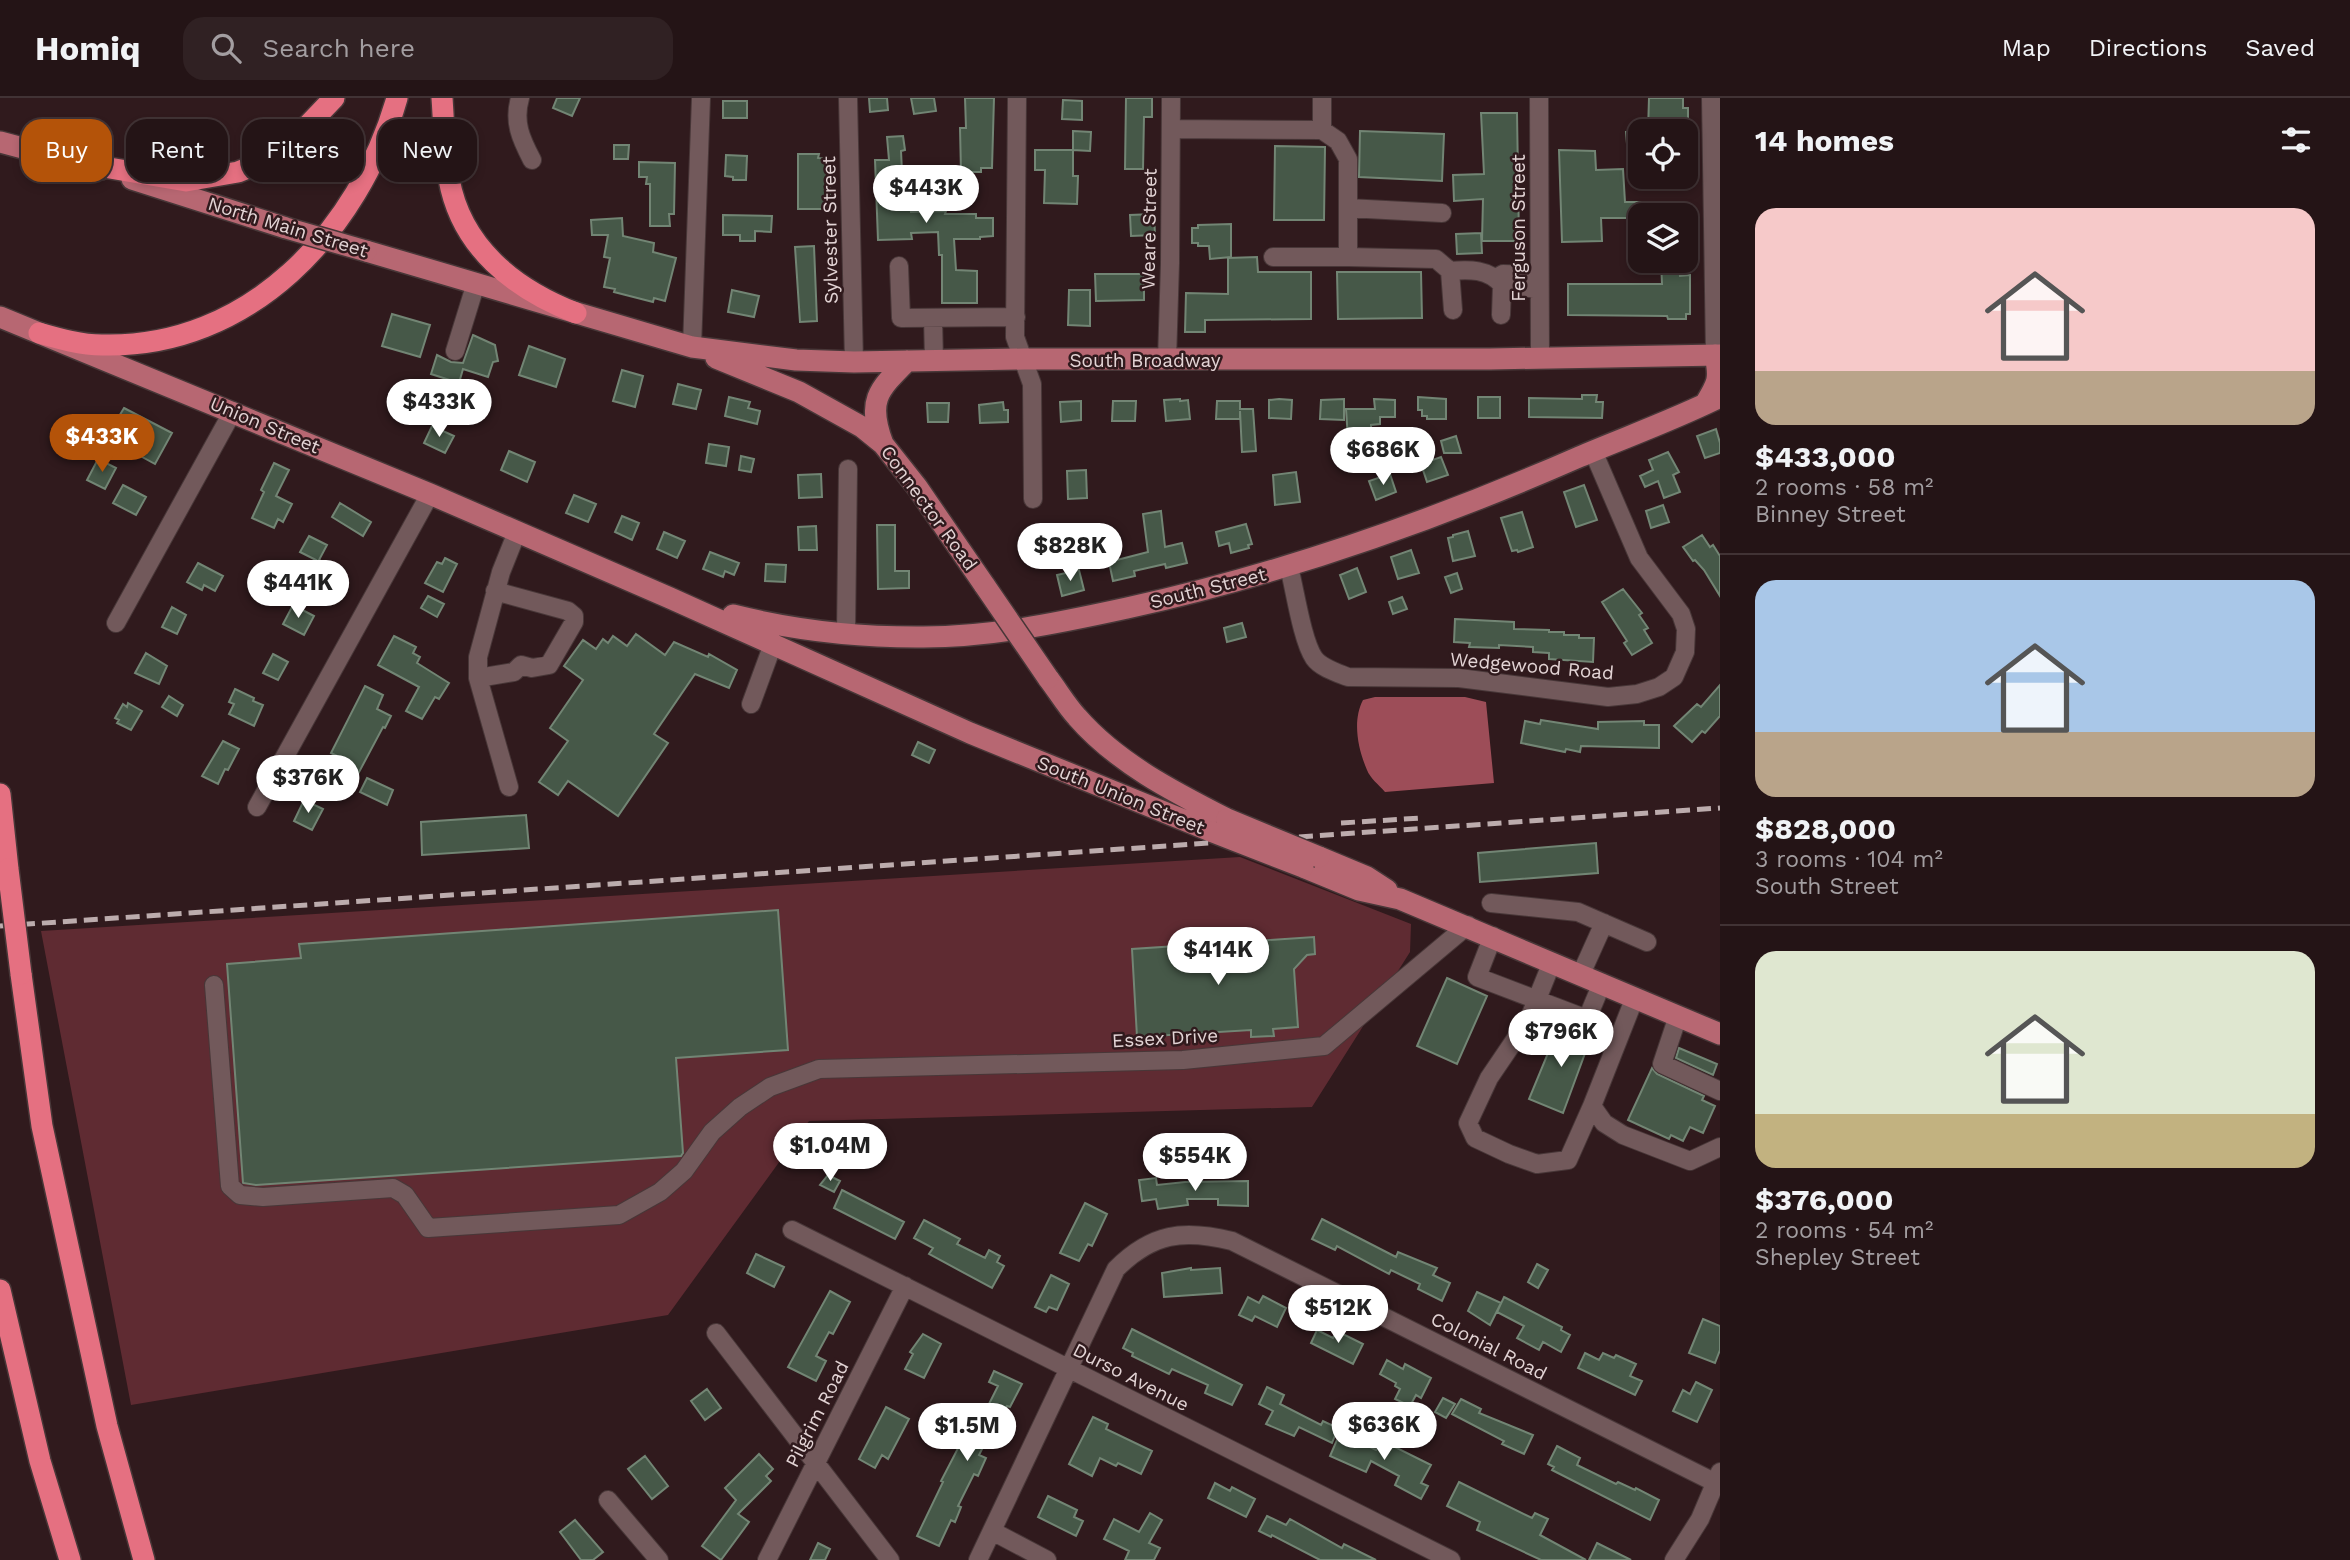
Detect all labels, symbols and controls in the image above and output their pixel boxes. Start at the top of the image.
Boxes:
search box [183,17,673,80]
text: Homiq [35,29,141,68]
icon: search [207,29,245,67]
text: Search here [263,33,415,63]
text: Map [2002,34,2051,62]
text: Directions [2089,34,2207,62]
text: Saved [2245,34,2315,62]
chip: Buy [21,119,112,182]
chip: Rent [126,119,228,182]
chip: Filters [242,119,364,182]
chip: New [378,119,477,182]
map controls [1628,119,1698,273]
button: locate [1628,119,1698,189]
icon: filters [2277,121,2315,159]
text: 14 homes [1755,123,1894,158]
street label: Ferguson Street [1507,154,1530,302]
street label: Sylvester Street [817,156,843,304]
pin: $443K [877,166,975,225]
street label: Weare Street [1136,168,1162,290]
text: $443K [889,174,963,201]
street label: North Main Street [205,192,371,262]
button: layers [1628,203,1698,273]
icon: home [1972,253,2098,379]
street label: South Broadway [1069,349,1221,372]
pin: $433K [390,380,488,439]
text: $433K [403,388,475,415]
street label: Union Street [207,392,323,458]
pin: $433K [53,414,151,474]
text: $433K [66,423,138,450]
pin: $686K [1334,428,1432,487]
text: $686K [1346,436,1420,463]
text: $433,000 [1755,439,1896,474]
street label: Connector Road [876,441,982,575]
text: 2 rooms · 58 m² [1755,474,1934,501]
text: Binney Street [1755,501,1906,528]
pin: $828K [1021,524,1119,583]
text: $828K [1033,532,1107,559]
pin: $441K [249,560,347,620]
street label: South Street [1148,562,1268,614]
text: $441K [263,569,333,596]
icon: home [1972,625,2098,751]
street label: Wedgewood Road [1449,647,1615,685]
street label: South Union Street [1034,751,1208,839]
pin: $376K [259,756,357,815]
text: $376K [272,764,344,791]
text: $828,000 [1755,811,1896,846]
text: 3 rooms · 104 m² [1755,846,1943,873]
text: South Street [1755,873,1899,900]
pin: $414K [1169,928,1267,987]
text: $414K [1183,936,1253,963]
icon: home [1972,996,2098,1122]
pin: $796K [1512,1010,1610,1069]
text: $796K [1524,1018,1598,1045]
street label: Essex Drive [1111,1024,1219,1052]
pin: $1.04M [773,1124,887,1183]
text: $1.04M [789,1132,871,1159]
pin: $554K [1146,1134,1244,1193]
text: $554K [1159,1142,1231,1169]
text: $376,000 [1755,1182,1894,1217]
text: 2 rooms · 54 m² [1755,1217,1933,1244]
text: Shepley Street [1755,1244,1920,1271]
pin: $512K [1289,1286,1387,1345]
text: $512K [1304,1294,1372,1321]
street label: Colonial Road [1427,1307,1551,1385]
street label: Durso Avenue [1069,1338,1193,1416]
street label: Pilgrim Road [780,1357,854,1471]
pin: $636K [1335,1402,1433,1462]
pin: $1.5M [918,1404,1016,1463]
text: $636K [1348,1411,1420,1438]
text: $1.5M [934,1412,1000,1439]

